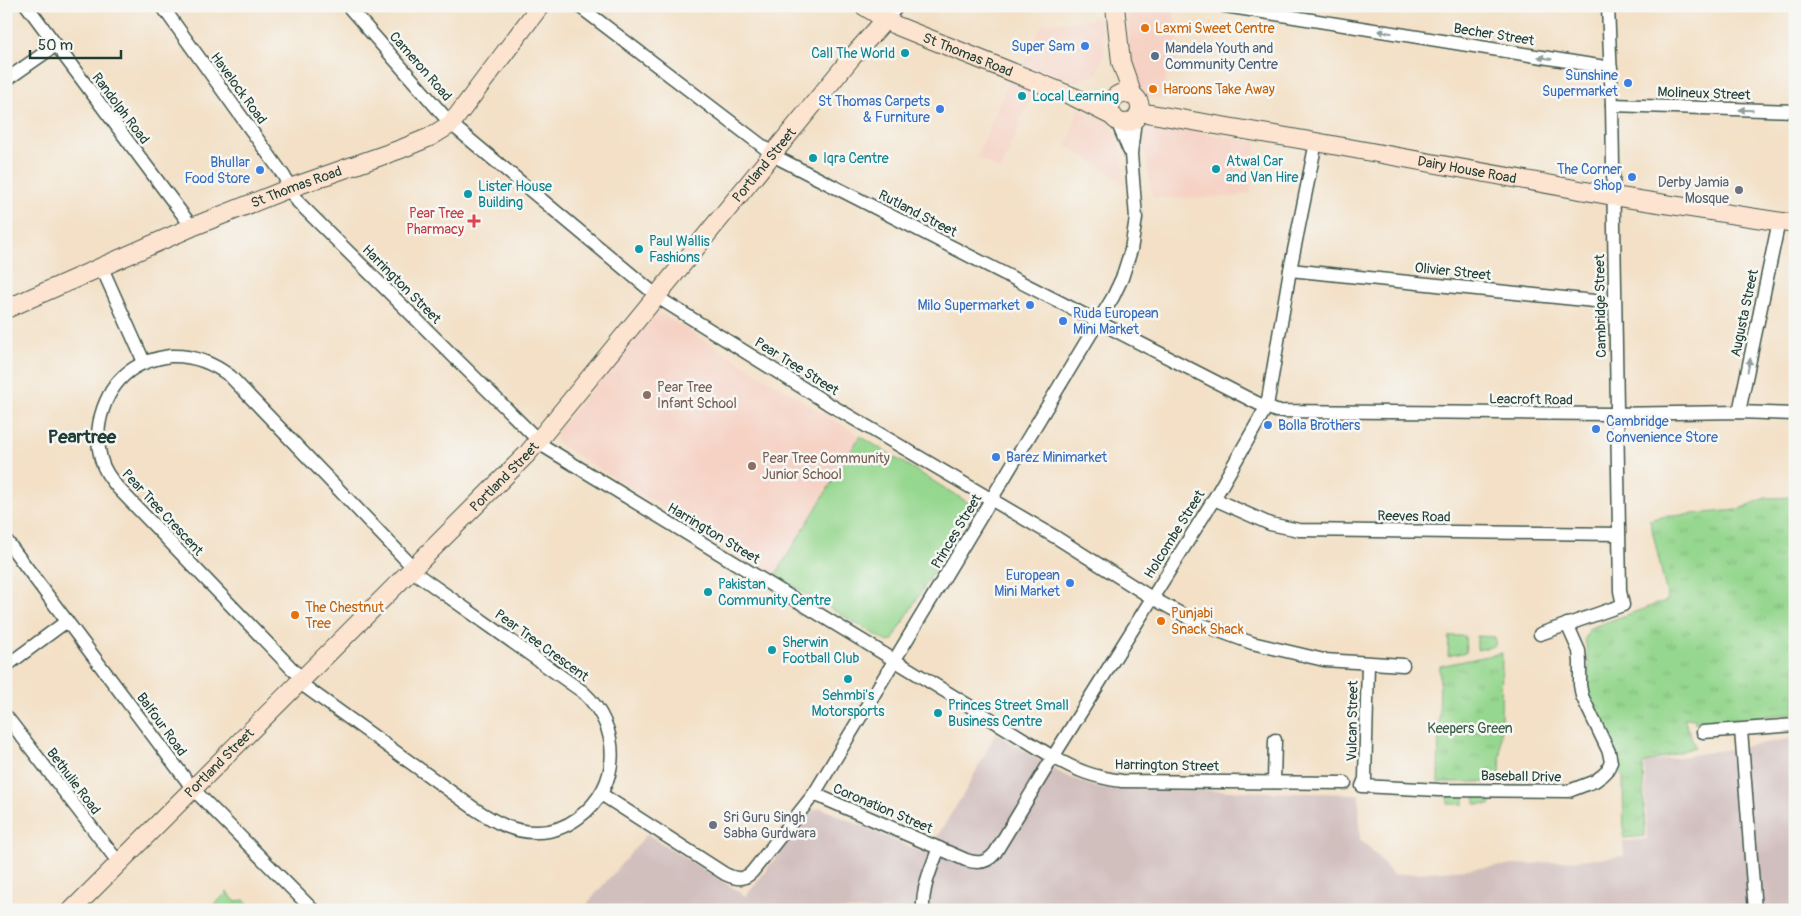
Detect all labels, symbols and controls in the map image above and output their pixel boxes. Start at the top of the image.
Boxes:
place label: Laxmi Sweet Centre [1155,20,1275,37]
street label: Becher Street [1452,20,1536,49]
marker: Laxmi Sweet Centre [1139,22,1151,34]
scale bar [30,28,121,60]
street label: Cameron Road [386,28,456,105]
one-way arrow [1376,28,1392,36]
street label: St Thomas Road [920,29,1015,81]
text: 50 m [38,36,73,55]
place label: Super Sam [1011,38,1075,55]
marker: Super Sam [1079,40,1091,52]
place label: Mandela Youth and Community Centre [1165,40,1278,73]
place label: Call The World [811,45,895,62]
marker: Call The World [899,47,911,59]
street label: Havelock Road [207,49,270,128]
marker: Mandela Youth and Community Centre [1149,50,1161,62]
one-way arrow [1537,53,1553,61]
place label: Sunshine Supermarket [1542,67,1618,100]
street label: Randolph Road [88,69,153,147]
marker: Sunshine Supermarket [1622,77,1634,89]
place label: Haroons Take Away [1163,81,1275,98]
marker: Haroons Take Away [1147,83,1159,95]
street label: Molineux Street [1657,83,1751,104]
place label: Local Learning [1032,88,1119,105]
marker: Local Learning [1016,90,1028,102]
place label: St Thomas Carpets & Furniture [818,93,931,126]
marker: St Thomas Carpets & Furniture [934,103,946,115]
one-way arrow [1738,105,1754,113]
street label: Portland Street [729,124,800,206]
place label: Iqra Centre [823,150,889,167]
marker: Iqra Centre [807,152,819,164]
place label: Atwal Car and Van Hire [1226,153,1298,186]
street label: Dairy House Road [1416,153,1518,187]
place label: Bhullar Food Store [184,154,250,187]
place label: The Corner Shop [1557,161,1622,194]
street label: St Thomas Road [248,162,344,212]
marker: Atwal Car and Van Hire [1210,163,1222,175]
marker: Bhullar Food Store [254,164,266,176]
marker: The Corner Shop [1626,171,1638,183]
place label: Derby Jamia Mosque [1658,174,1729,207]
place label: Lister House Building [478,178,552,211]
marker: Derby Jamia Mosque [1733,184,1745,196]
street label: Rutland Street [876,186,960,241]
marker: Lister House Building [462,188,474,200]
place label: Pear Tree Pharmacy [406,205,464,238]
marker: Pear Tree Pharmacy [468,215,480,227]
place label: Paul Wallis Fashions [649,233,710,266]
street label: Harrington Street [359,241,445,328]
marker: Paul Wallis Fashions [633,243,645,255]
street label: Cambridge Street [1591,254,1610,358]
street label: Olivier Street [1414,259,1492,284]
street label: Augusta Street [1727,267,1762,358]
place label: Milo Supermarket [918,297,1020,314]
marker: Milo Supermarket [1024,299,1036,311]
place label: Ruda European Mini Market [1073,305,1159,338]
marker: Ruda European Mini Market [1057,315,1069,327]
street label: Pear Tree Street [751,334,842,399]
one-way arrow [1745,357,1753,372]
place label: Pear Tree Infant School [657,379,737,412]
marker: Pear Tree Infant School [641,389,653,401]
street label: Leacroft Road [1489,390,1573,409]
place label: Cambridge Convenience Store [1606,413,1718,446]
place label: Bolla Brothers [1278,417,1361,434]
marker: Bolla Brothers [1262,419,1274,431]
marker: Cambridge Convenience Store [1590,423,1602,435]
district label: Peartree [48,425,117,449]
street label: Portland Street [466,438,543,515]
place label: Barez Minimarket [1006,449,1108,466]
place label: Pear Tree Community Junior School [762,450,890,483]
marker: Barez Minimarket [990,451,1002,463]
marker: Pear Tree Community Junior School [746,460,758,472]
street label: Pear Tree Crescent [118,466,207,559]
street label: Holcombe Street [1140,487,1209,582]
street label: Princes Street [928,491,986,572]
street label: Harrington Street [665,499,763,568]
street label: Reeves Road [1377,507,1451,526]
place label: European Mini Market [994,567,1060,600]
place label: Pakistan Community Centre [718,576,831,609]
marker: European Mini Market [1064,577,1076,589]
marker: Pakistan Community Centre [702,586,714,598]
place label: The Chestnut Tree [305,599,384,632]
place label: Punjabi Snack Shack [1171,605,1244,638]
street label: Pear Tree Crescent [491,606,592,685]
marker: The Chestnut Tree [289,609,301,621]
marker: Punjabi Snack Shack [1155,615,1167,627]
place label: Sherwin Football Club [782,634,860,667]
marker: Sherwin Football Club [766,644,778,656]
marker: Sehmbi's Motorsports [842,673,854,685]
street label: Vulcan Street [1343,680,1362,762]
place label: Sehmbi's Motorsports [811,687,885,720]
street label: Balfour Road [133,689,190,759]
place label: Princes Street Small Business Centre [948,697,1069,730]
marker: Princes Street Small Business Centre [932,707,944,719]
park label: Keepers Green [1427,720,1513,737]
street label: Portland Street [181,725,258,801]
street label: Bethulie Road [43,745,104,818]
street label: Harrington Street [1115,756,1220,775]
street label: Baseball Drive [1481,767,1562,786]
street label: Coronation Street [830,780,936,837]
place label: Sri Guru Singh Sabha Gurdwara [723,809,816,842]
marker: Sri Guru Singh Sabha Gurdwara [707,819,719,831]

